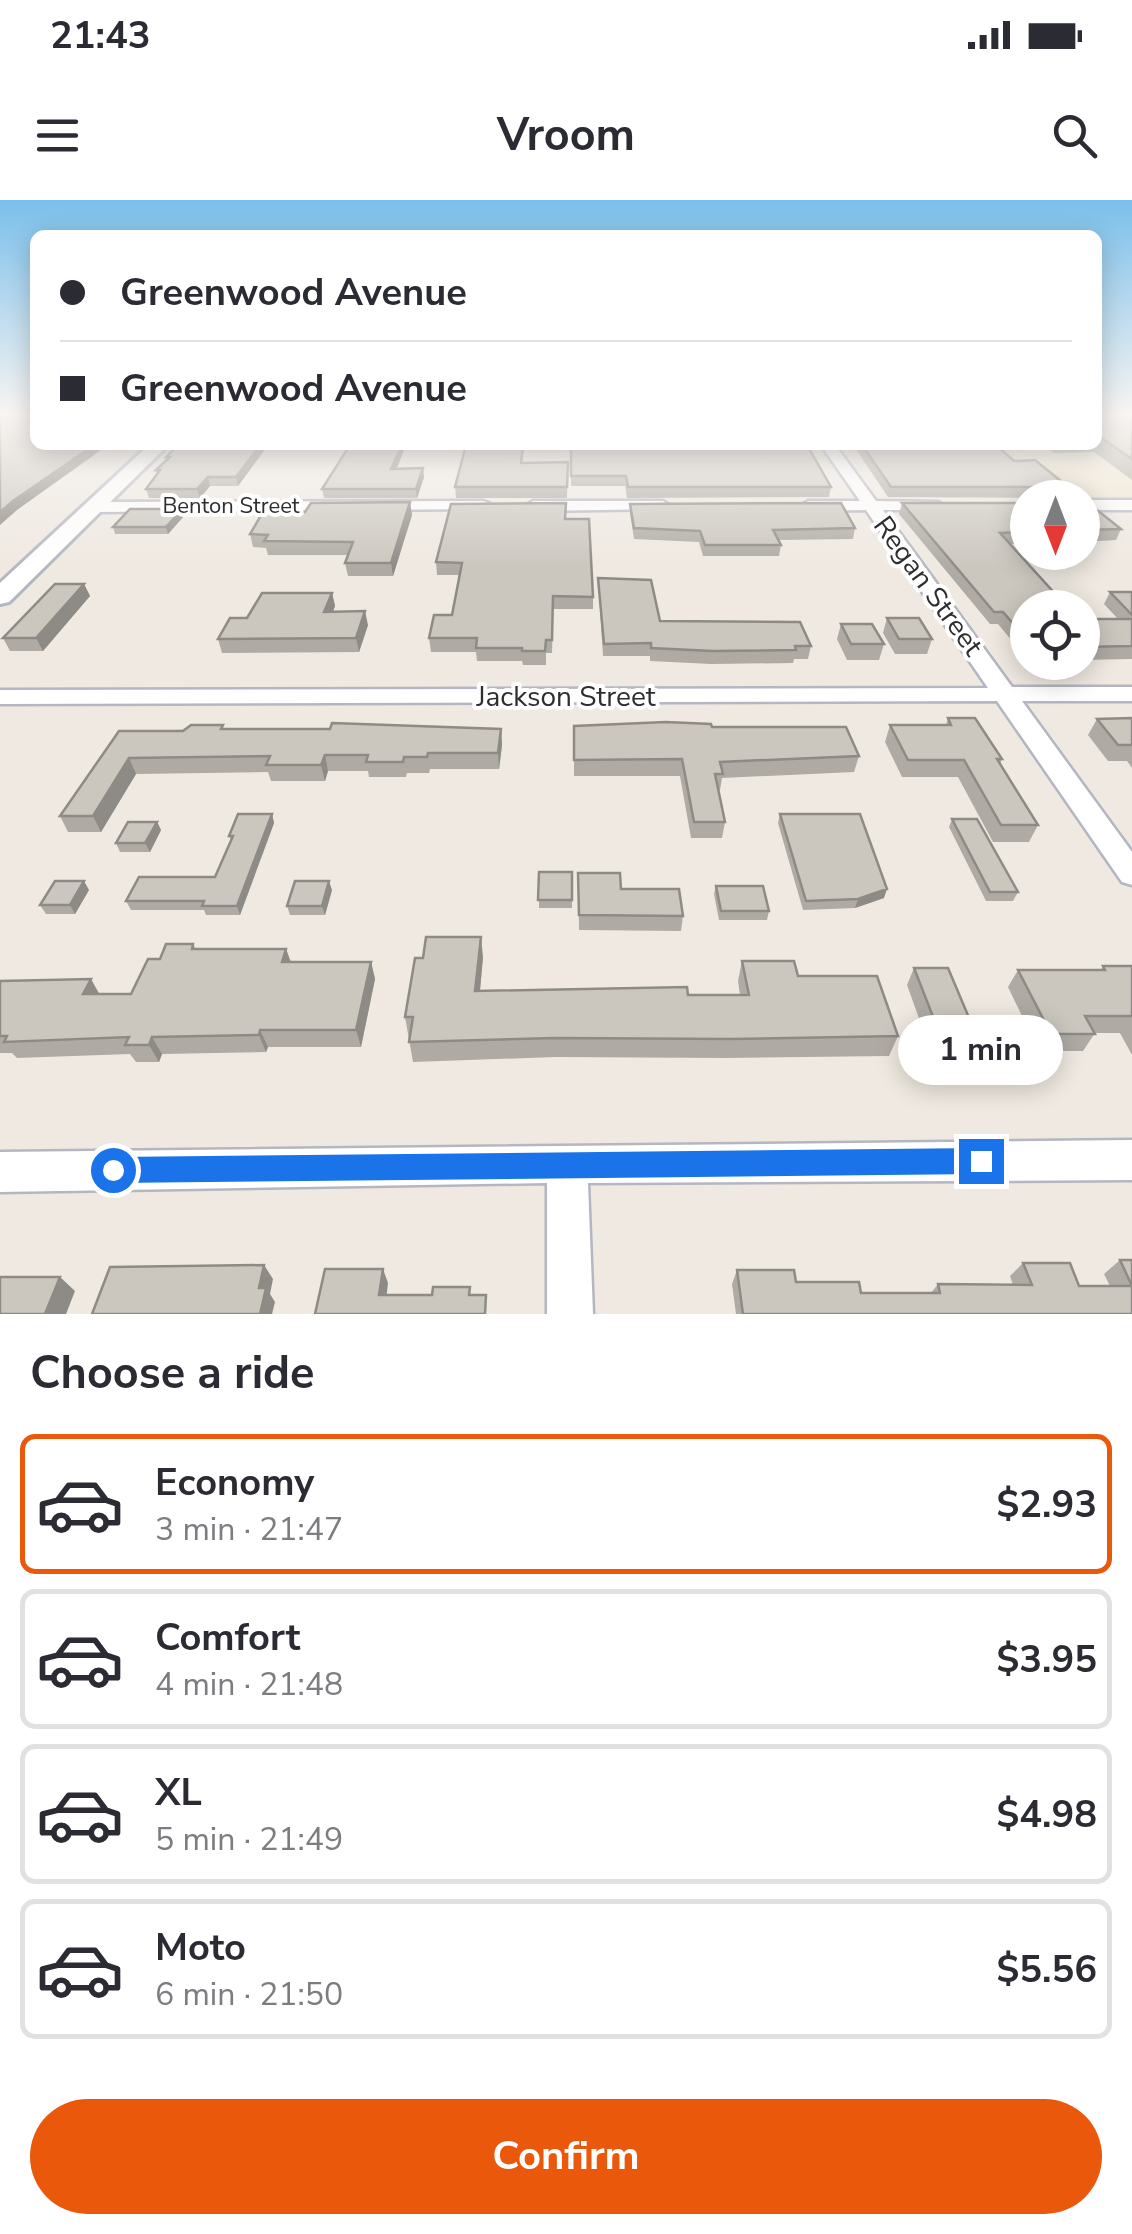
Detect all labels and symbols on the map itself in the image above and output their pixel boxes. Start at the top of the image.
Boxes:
north arrow [1010,480,1100,570]
street label: Benton Street [162,491,300,521]
street label: Regan Street [864,508,992,664]
street label: Jackson Street [475,678,656,716]
callout: 1 min [898,1016,1064,1086]
route end [959,1139,1004,1184]
route start [91,1148,136,1193]

